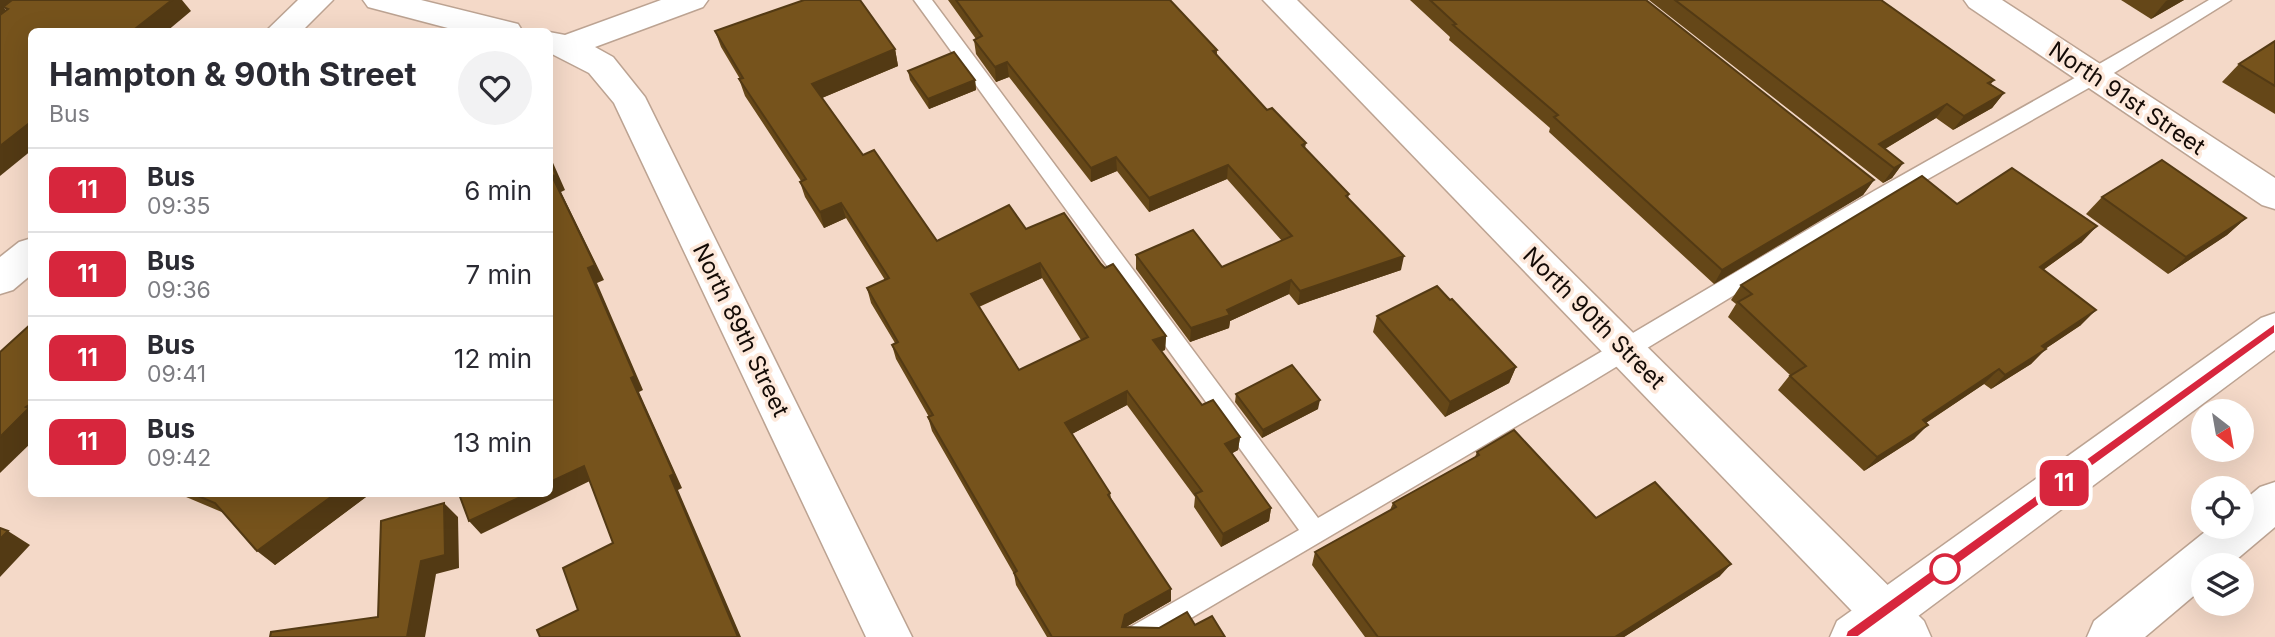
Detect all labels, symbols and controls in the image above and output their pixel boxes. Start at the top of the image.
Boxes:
street label: North 91st Street [2044,35,2211,161]
button: heart [458,51,532,125]
text: Hampton & 90th Street [49,54,417,94]
text: Bus [49,100,90,128]
text: Bus [147,161,195,192]
text: 11 [77,175,98,204]
text: 6 min [464,175,532,206]
text: 09:35 [147,192,211,220]
street label: North 89th Street [687,239,795,422]
street label: North 90th Street [1517,241,1671,395]
text: Bus [147,245,195,276]
text: 11 [77,259,98,288]
text: 7 min [466,259,532,290]
text: 09:36 [147,276,211,304]
text: Bus [147,329,195,360]
text: 11 [77,343,98,372]
text: 12 min [454,343,532,374]
text: 09:41 [147,360,206,388]
north arrow [2191,399,2254,462]
map controls [2191,399,2254,616]
text: Bus [147,413,195,444]
text: 11 [77,427,98,456]
text: 13 min [454,427,532,458]
text: 09:42 [147,444,211,472]
line badge: 11 [2032,460,2096,506]
text: 11 [2054,468,2074,497]
button: locate [2191,476,2254,539]
button: layers [2191,553,2254,616]
unlabelled marker [1930,554,1960,584]

